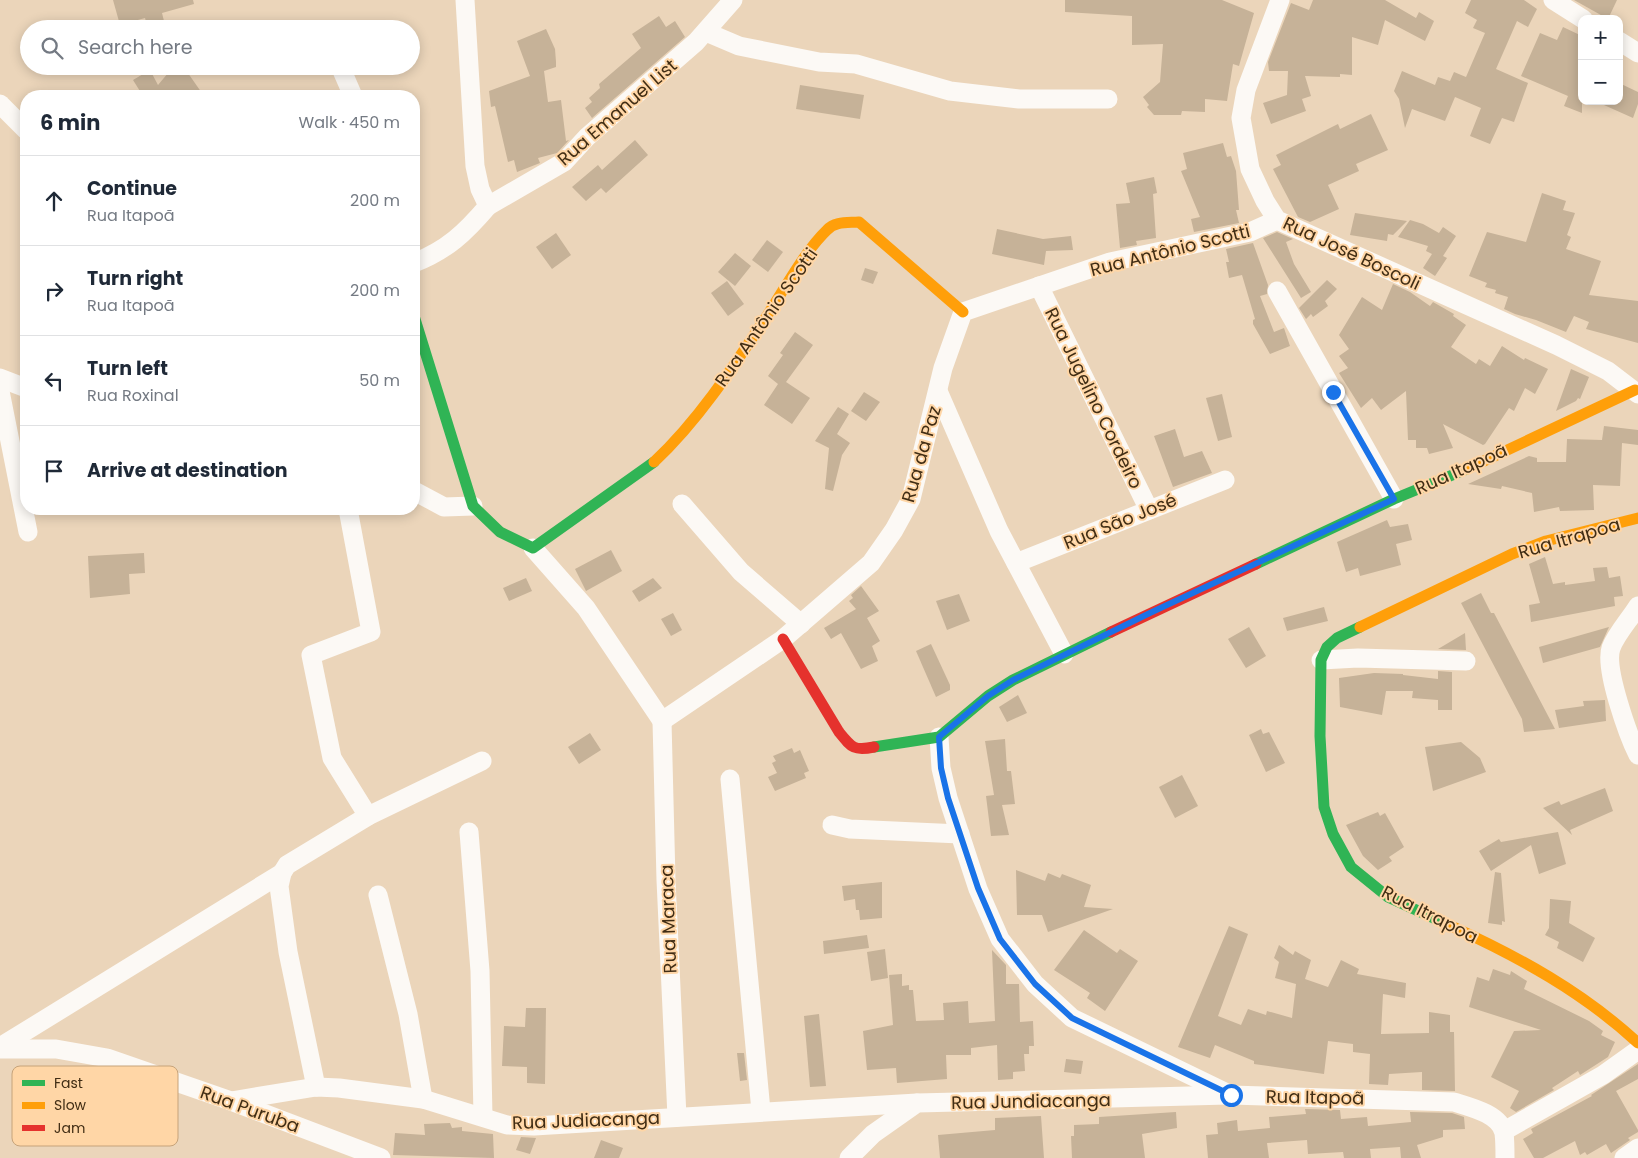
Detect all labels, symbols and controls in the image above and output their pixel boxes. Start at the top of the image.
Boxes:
map controls [1578,15,1623,105]
button: + [1578,15,1623,60]
search box [20,20,420,75]
icon: search [38,34,66,62]
text: Search here [78,34,192,61]
street label: Rua Emanuel List [552,53,682,171]
button: − [1578,60,1623,105]
text: 6 min [40,108,100,137]
text: Walk · 450 m [299,111,400,134]
text: Continue [87,175,177,202]
icon: ahead [40,187,68,215]
text: 200 m [350,189,400,212]
text: Rua Itapoã [87,204,175,227]
street label: Rua José Boscoli [1279,210,1425,296]
street label: Rua Antônio Scotti [1087,218,1253,282]
street label: Rua Antônio Scotti [709,243,823,391]
text: Turn right [87,265,183,292]
icon: right [40,277,68,305]
text: 200 m [350,279,400,302]
text: Rua Itapoã [87,294,175,317]
street label: Rua Jugelino Cordeiro [1039,303,1149,493]
text: Turn left [87,355,168,382]
icon: left [40,367,68,395]
text: 50 m [359,369,400,392]
route end [1322,381,1345,404]
text: Rua Roxinal [87,384,179,407]
street label: Rua da Paz [895,403,947,505]
street label: Rua Itapoã [1411,438,1511,500]
icon: arrive [40,457,68,485]
text: Arrive at destination [87,457,288,484]
street label: Rua São José [1060,487,1180,555]
street label: Rua Itrapoa [1515,511,1623,565]
street label: Rua Maraca [654,864,682,974]
street label: Rua Itrapoa [1377,879,1483,949]
legend [12,1066,178,1146]
text: Fast [54,1073,83,1093]
street label: Rua Puruba [197,1079,303,1139]
route start [1220,1084,1243,1107]
street label: Rua Itapoã [1266,1084,1364,1110]
street label: Rua Jundiacanga [951,1087,1111,1115]
text: Slow [54,1095,87,1115]
street label: Rua Judiacanga [511,1105,661,1135]
text: Jam [54,1118,85,1138]

